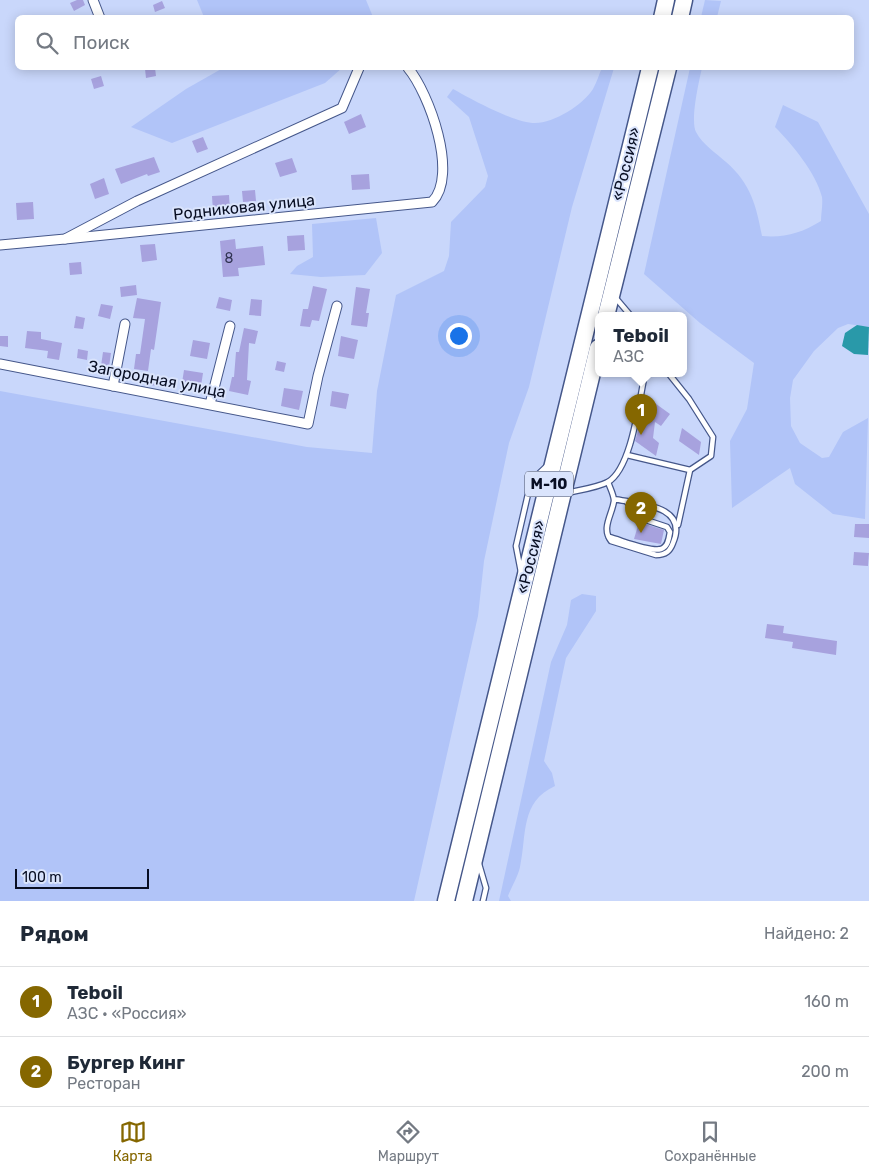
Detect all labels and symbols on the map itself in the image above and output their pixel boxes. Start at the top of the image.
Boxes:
street label: «Россия» [608,125,644,203]
street label: Родниковая улица [172,190,316,224]
house number: 8 [225,250,234,267]
your location [446,323,472,349]
street label: Загородная улица [86,356,228,402]
pin: 1 [625,394,657,435]
road number: М-10 [525,472,573,496]
pin: 2 [625,492,657,533]
street label: «Россия» [513,518,549,596]
scale bar [15,866,149,889]

